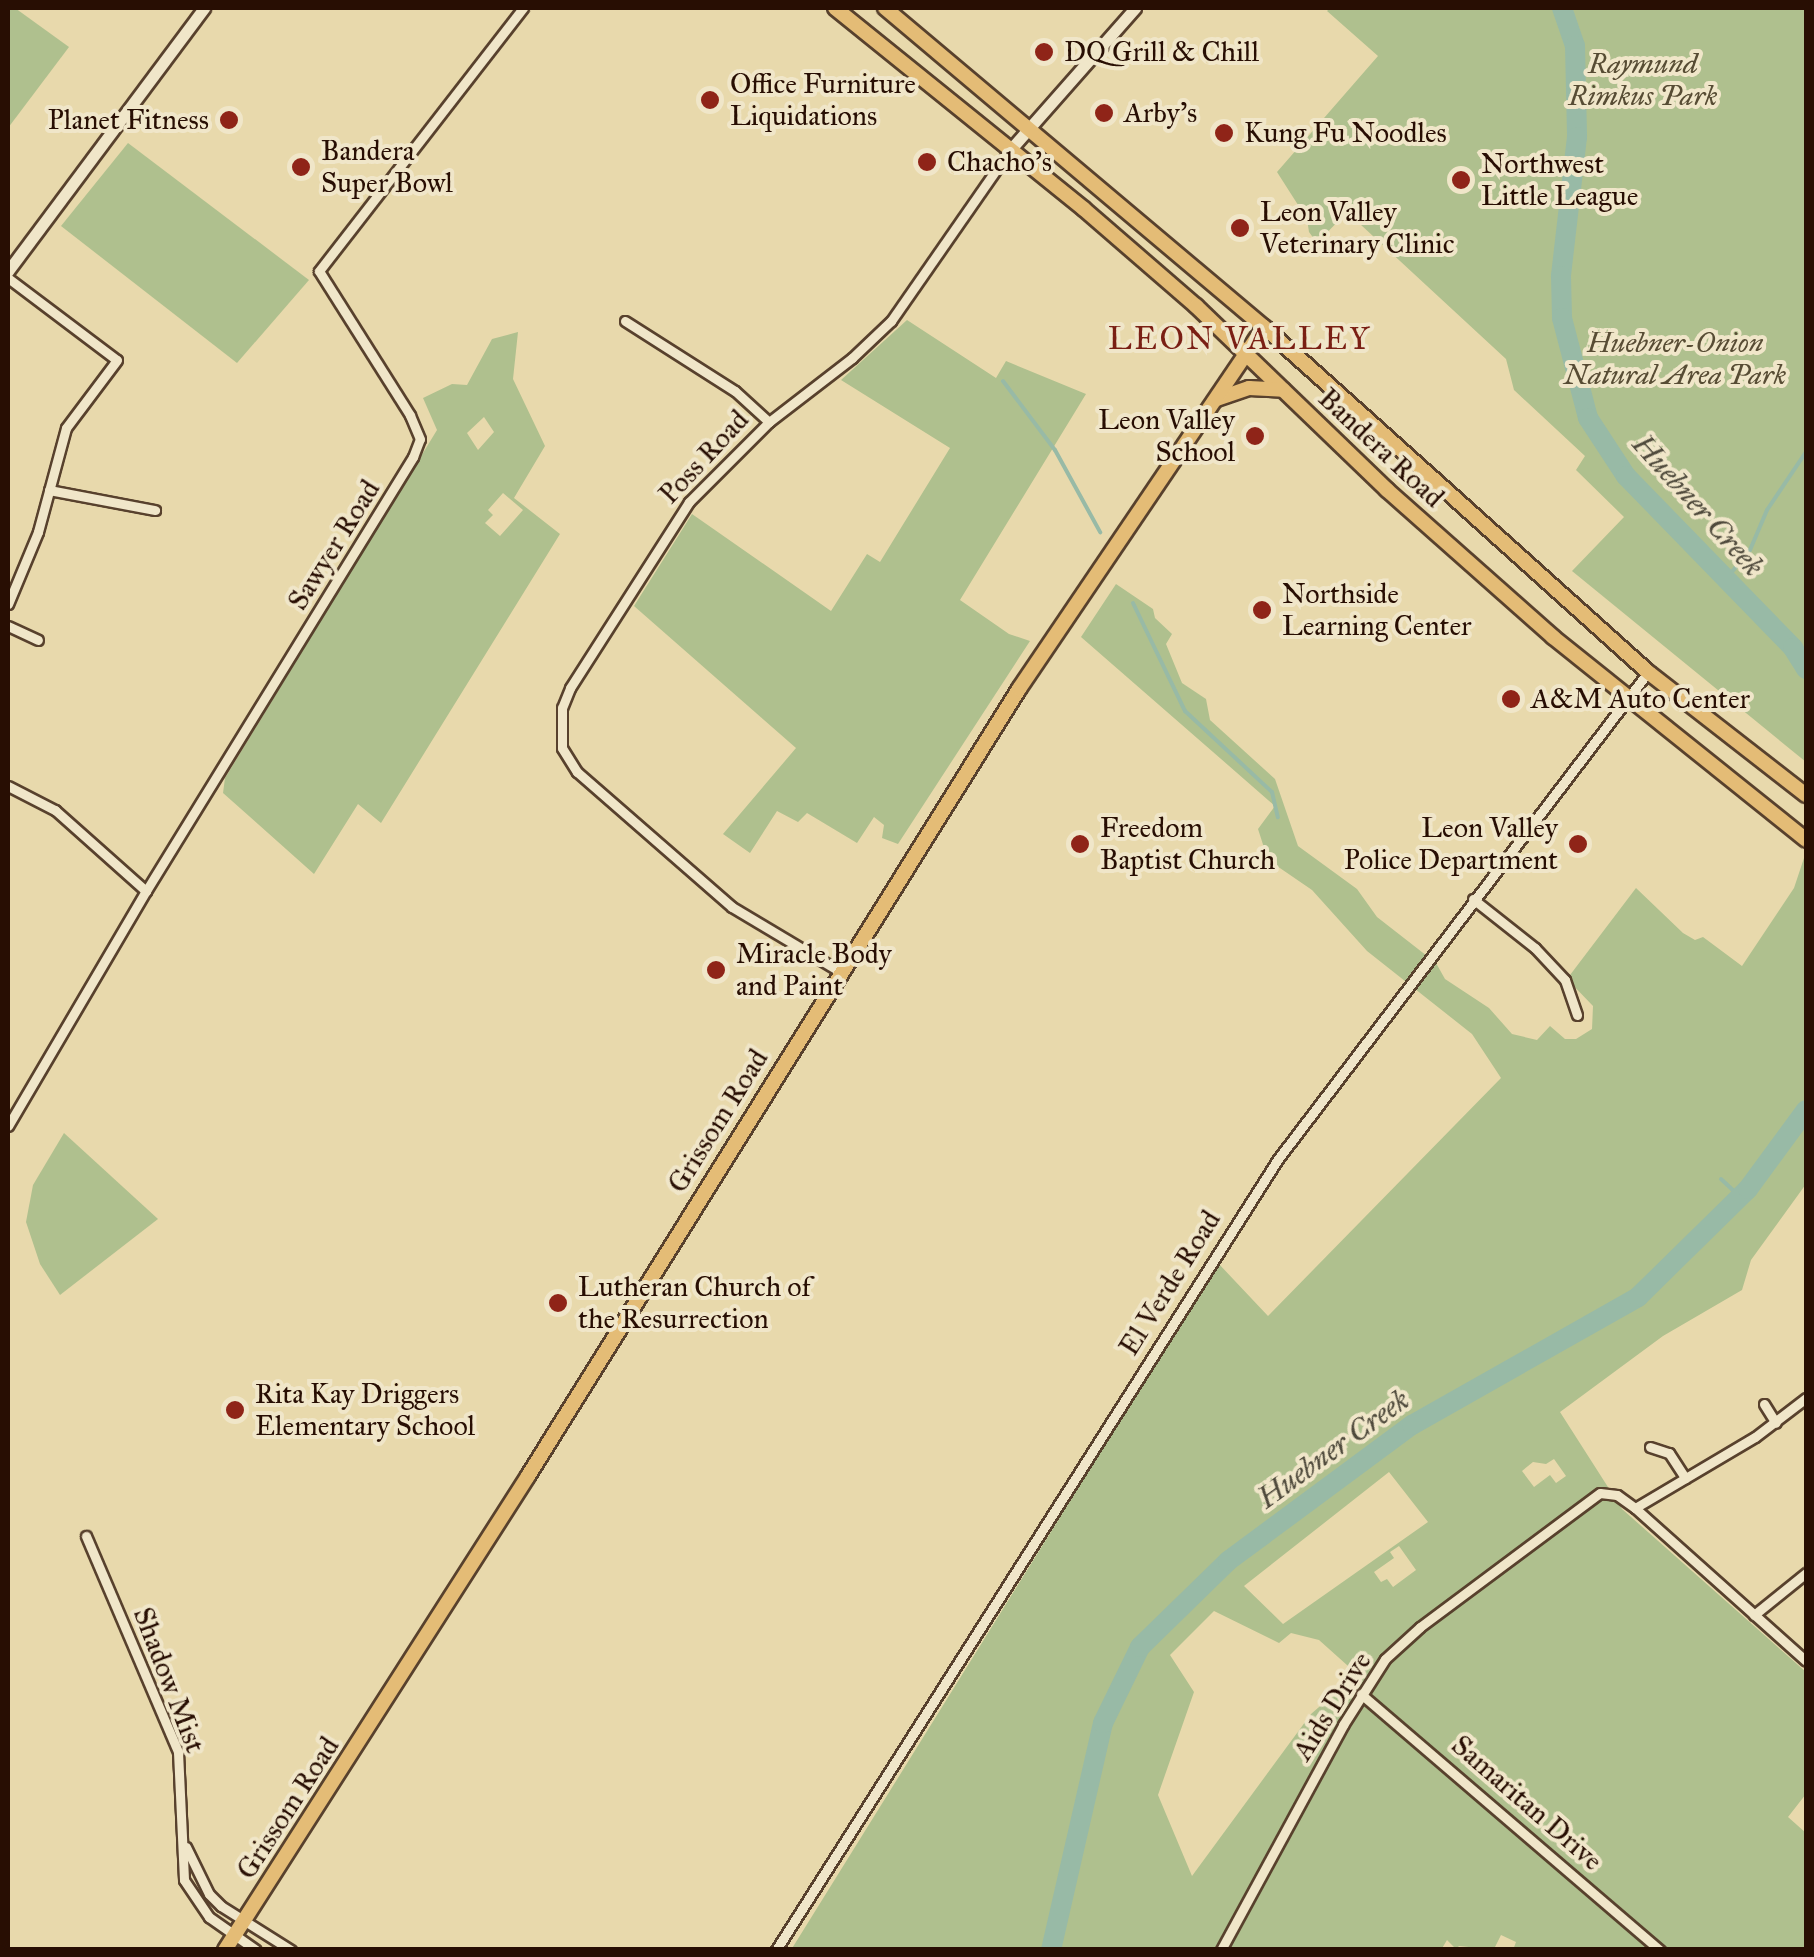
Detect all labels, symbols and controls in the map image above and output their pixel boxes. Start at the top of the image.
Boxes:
place label: DQ Grill & Chill [1064,35,1259,69]
marker: DQ Grill & Chill [1033,41,1055,63]
park label: Raymund Rimkus Park [1568,47,1718,113]
place label: Office Furniture Liquidations [730,67,916,133]
marker: Office Furniture Liquidations [699,89,721,111]
place label: Arby's [1124,96,1197,130]
marker: Arby's [1093,102,1115,124]
place label: Planet Fitness [48,103,209,137]
marker: Planet Fitness [218,109,240,131]
place label: Kung Fu Noodles [1244,116,1447,150]
marker: Kung Fu Noodles [1213,122,1235,144]
place label: Bandera Super Bowl [321,134,453,200]
place label: Chacho's [947,145,1052,179]
place label: Northwest Little League [1481,147,1638,213]
marker: Chacho's [916,151,938,173]
marker: Bandera Super Bowl [290,156,312,178]
marker: Northwest Little League [1450,169,1472,191]
place label: Leon Valley Veterinary Clinic [1260,195,1454,261]
marker: Leon Valley Veterinary Clinic [1229,217,1251,239]
district label: LEON VALLEY [1108,320,1372,358]
park label: Huebner-Onion Natural Area Park [1564,326,1786,392]
street label: Bandera Road [1311,381,1451,515]
street label: Poss Road [652,403,756,511]
place label: Leon Valley School [1098,403,1235,469]
marker: Leon Valley School [1244,425,1266,447]
water label: Huebner Creek [1625,426,1771,584]
street label: Sawyer Road [281,474,387,616]
place label: Northside Learning Center [1282,577,1472,643]
marker: Northside Learning Center [1251,599,1273,621]
place label: A&M Auto Center [1531,682,1750,716]
marker: A&M Auto Center [1500,688,1522,710]
place label: Freedom Baptist Church [1100,811,1275,877]
place label: Leon Valley Police Department [1344,811,1558,877]
marker: Freedom Baptist Church [1069,833,1091,855]
marker: Leon Valley Police Department [1567,833,1589,855]
place label: Miracle Body and Paint [736,937,892,1003]
marker: Miracle Body and Paint [705,959,727,981]
street label: Grissom Road [661,1043,775,1199]
street label: El Verde Road [1112,1204,1228,1362]
place label: Lutheran Church of the Resurrection [578,1270,811,1336]
marker: Lutheran Church of the Resurrection [547,1292,569,1314]
place label: Rita Kay Driggers Elementary School [255,1377,475,1443]
water label: Huebner Creek [1250,1382,1416,1516]
marker: Rita Kay Driggers Elementary School [224,1399,246,1421]
street label: Shadow Mist [126,1603,212,1757]
street label: Aids Drive [1286,1646,1378,1766]
street label: Samaritan Drive [1445,1728,1609,1878]
street label: Grissom Road [230,1731,346,1885]

